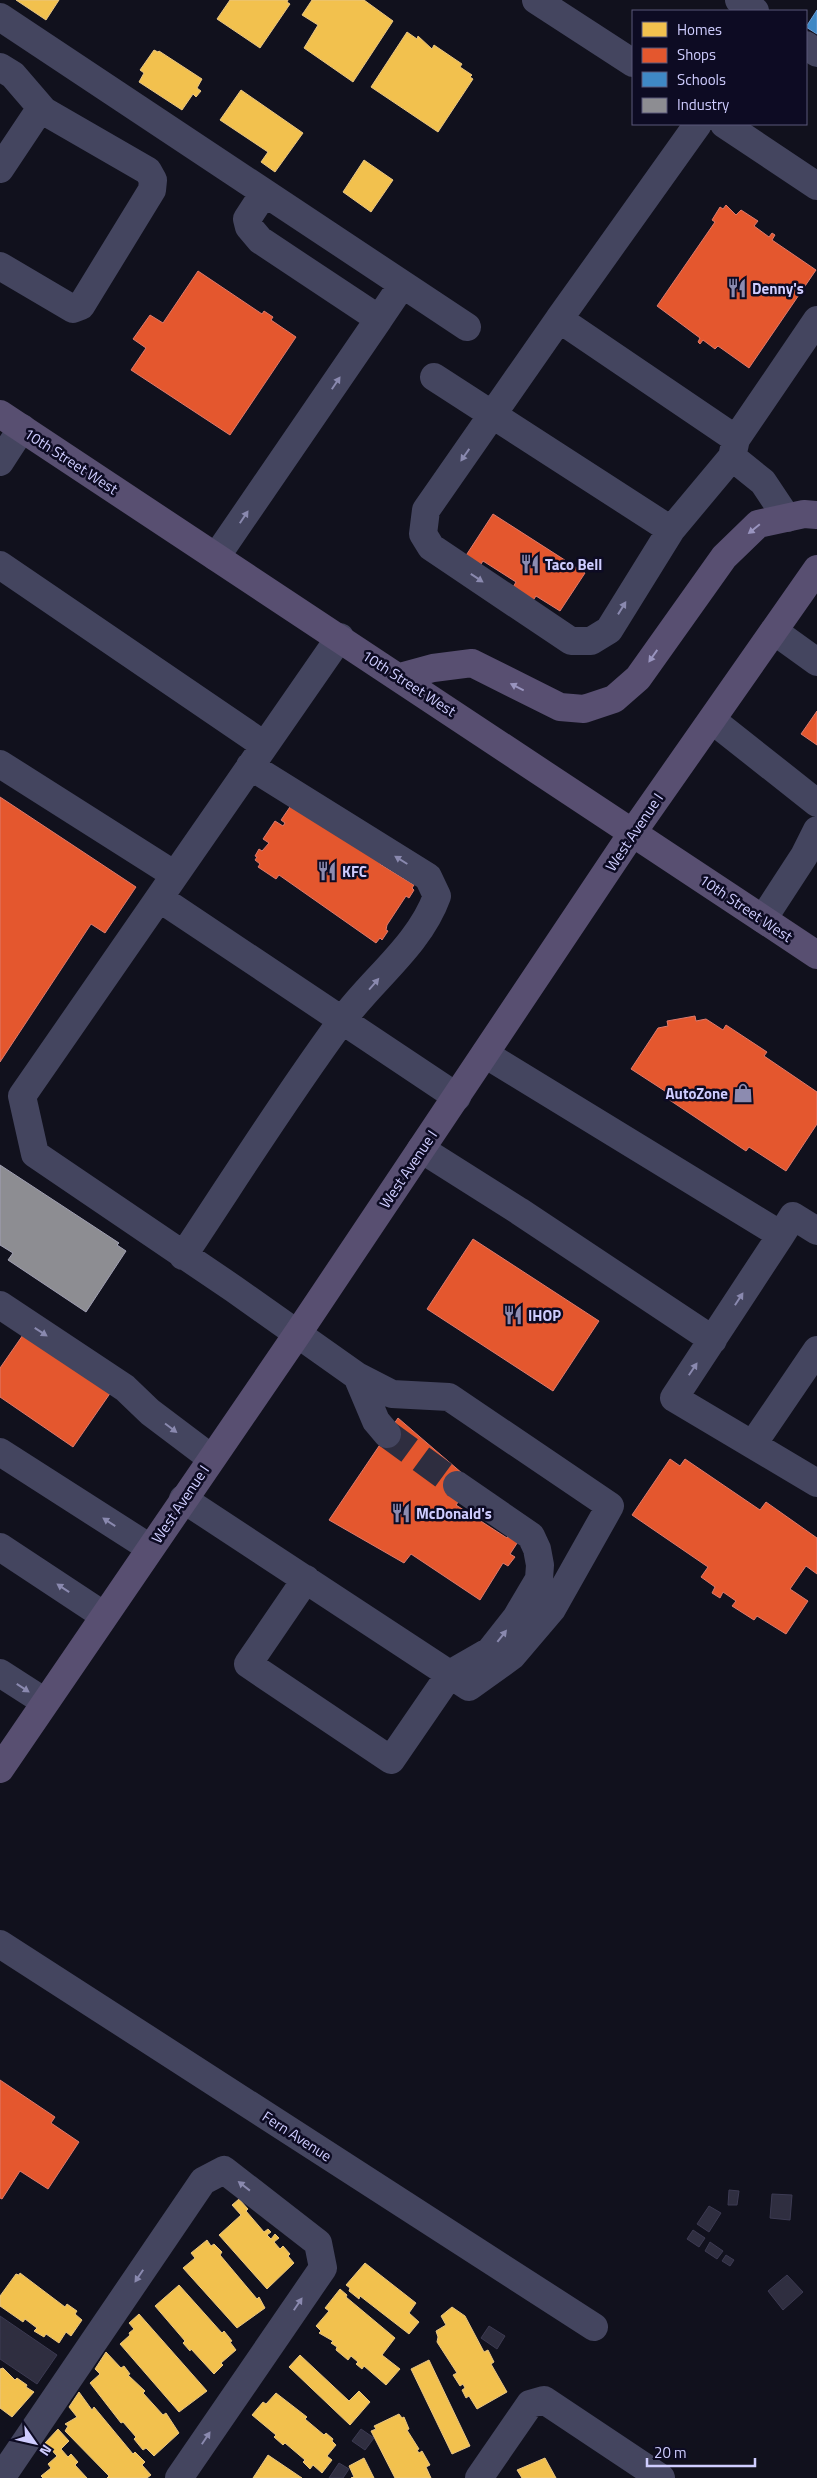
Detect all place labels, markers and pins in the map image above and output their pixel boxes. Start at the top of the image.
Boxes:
restaurant icon: Denny's [726,277,748,299]
place label: Denny's [752,277,804,300]
restaurant icon: Taco Bell [519,553,541,575]
place label: Taco Bell [545,553,602,576]
restaurant icon: KFC [316,860,338,882]
place label: KFC [342,860,367,883]
place label: AutoZone [666,1082,728,1105]
shop icon: AutoZone [732,1082,754,1104]
restaurant icon: IHOP [502,1304,524,1326]
place label: IHOP [528,1304,561,1327]
restaurant icon: McDonald's [390,1502,412,1524]
place label: McDonald's [416,1502,492,1525]

